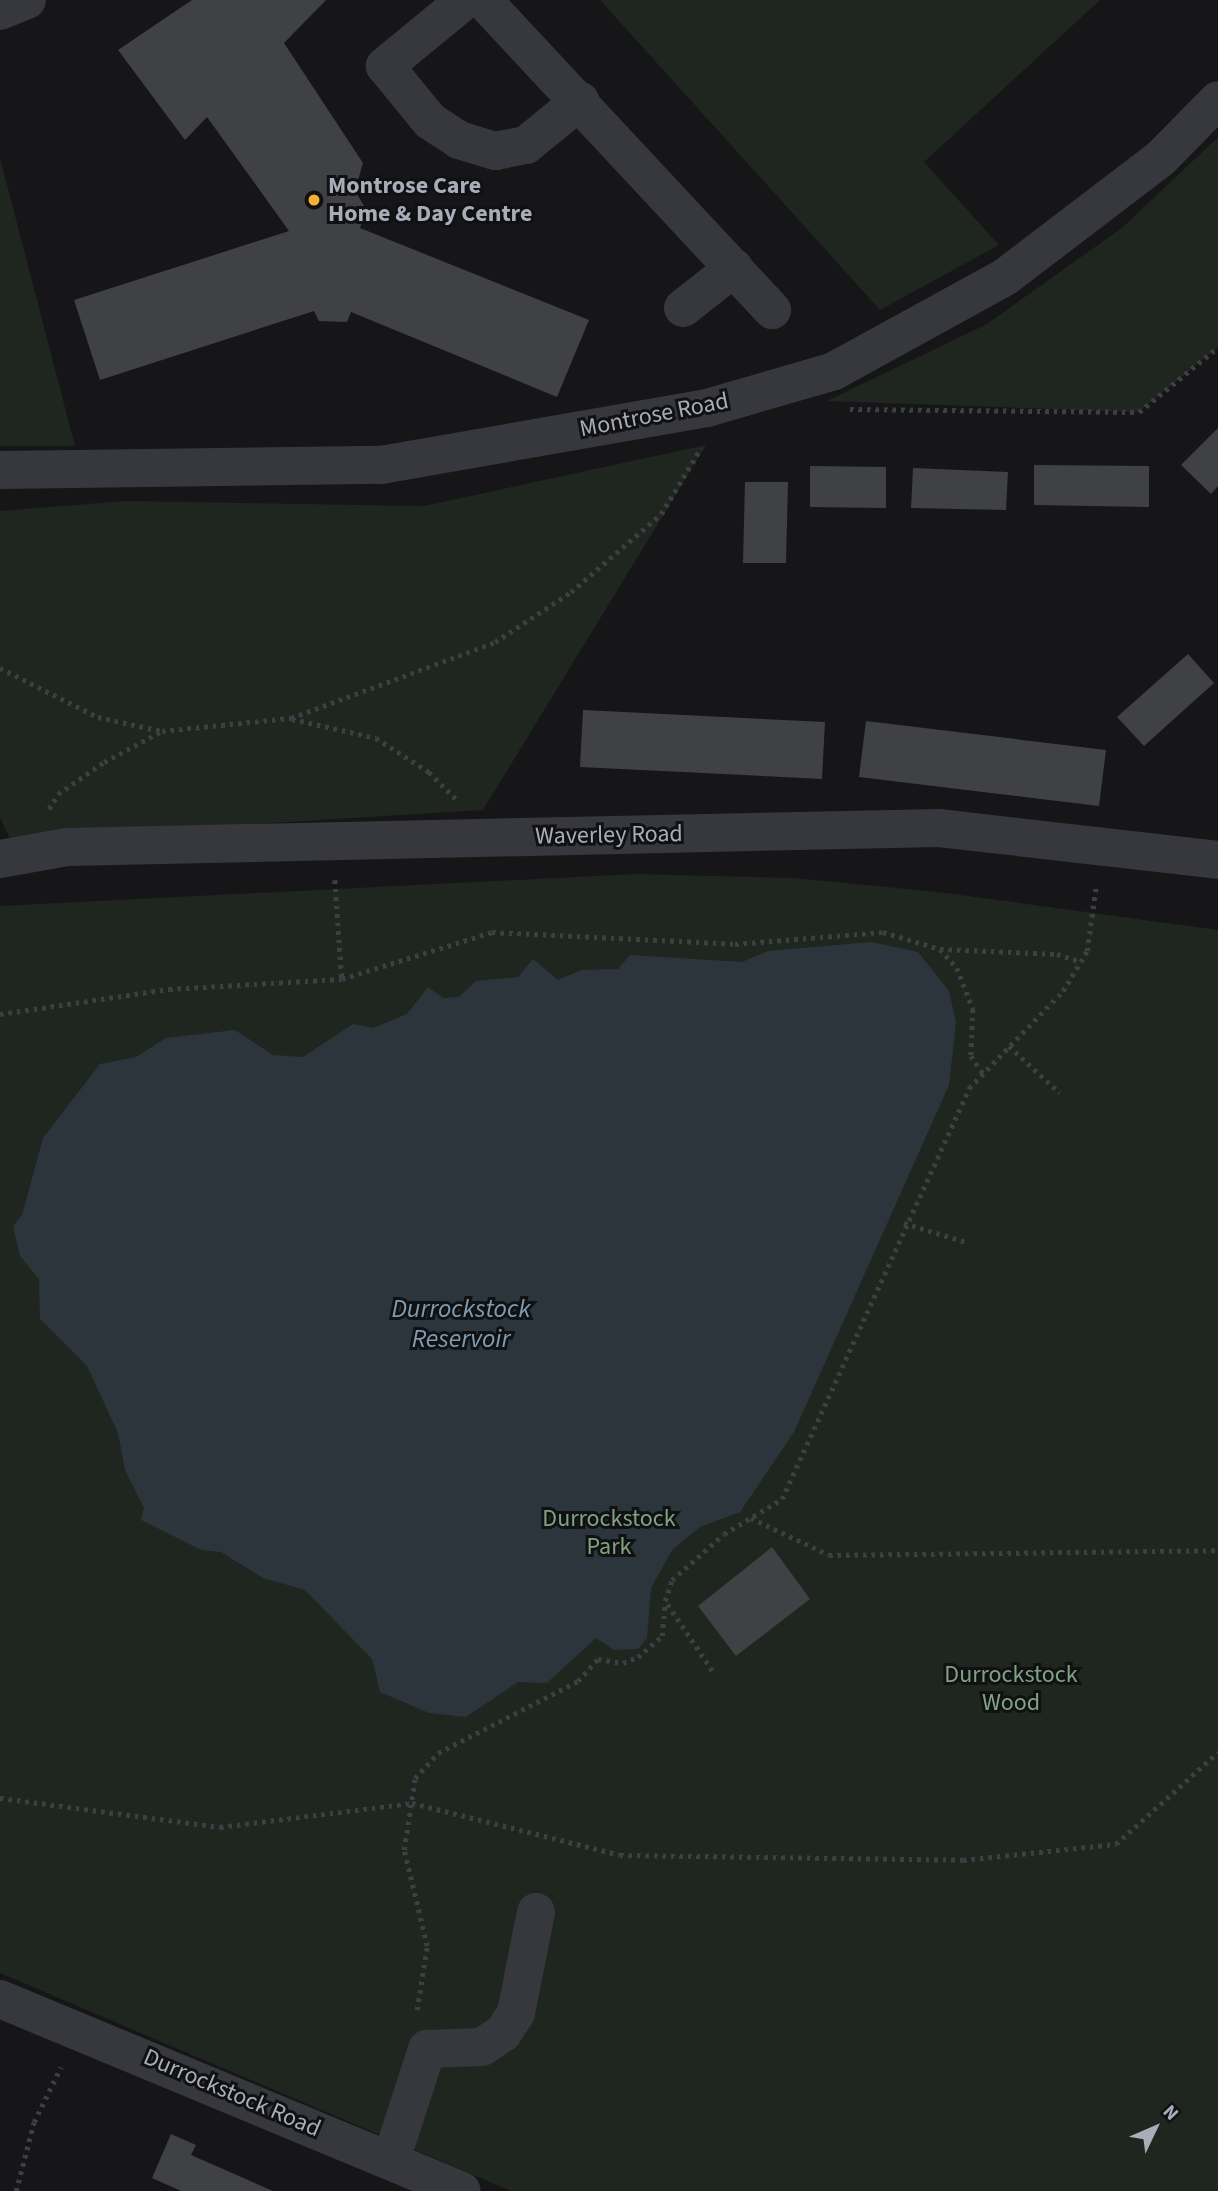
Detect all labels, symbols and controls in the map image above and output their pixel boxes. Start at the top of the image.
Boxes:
place label: Montrose Care Home & Day Centre [328,172,532,228]
marker: Montrose Care Home & Day Centre [306,192,322,208]
street label: Montrose Road [577,386,731,444]
street label: Waverley Road [535,819,683,851]
water label: Durrockstock Reservoir [391,1293,531,1354]
park label: Durrockstock Park [542,1505,676,1561]
park label: Durrockstock Wood [944,1661,1078,1717]
street label: Durrockstock Road [139,2043,325,2143]
north arrow [1120,2093,1190,2163]
text: N [1156,2099,1185,2127]

